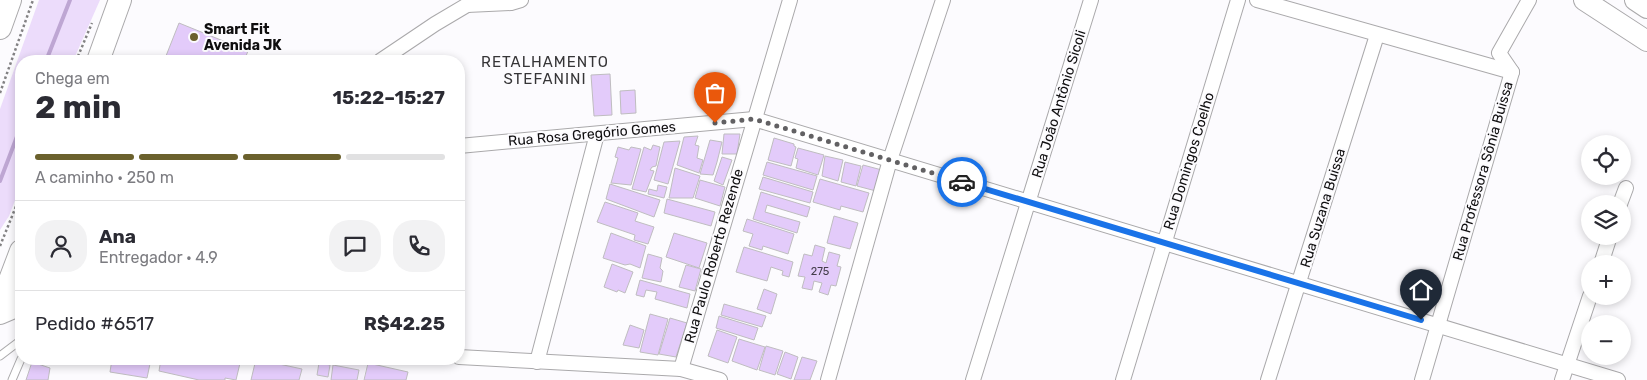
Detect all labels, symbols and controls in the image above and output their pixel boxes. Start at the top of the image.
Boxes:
place label: Smart Fit Avenida JK [204,21,282,54]
street label: Rua João Antônio Sicoli [1028,28,1090,180]
marker: Smart Fit Avenida JK [188,31,200,43]
district label: RETALHAMENTO STEFANINI [481,53,609,88]
text: Chega em [35,69,110,88]
pin [694,72,736,123]
icon: bag [701,79,729,107]
street label: Rua Professora Sônia Buissa [1449,79,1517,263]
text: 15:22–15:27 [332,86,445,109]
text: 2 min [35,88,122,126]
street label: Rua Domingos Coelho [1160,90,1218,232]
street label: Rua Rosa Gregório Gomes [507,118,677,150]
map controls [1581,135,1631,365]
button: locate [1581,135,1631,185]
street label: Rua Suzana Buissa [1297,146,1349,270]
courier [937,157,987,207]
street label: Rua Paulo Roberto Rezende [681,167,747,345]
text: A caminho · 250 m [35,168,174,187]
icon: car [948,168,976,196]
button: layers [1581,195,1631,245]
button: person [35,220,87,272]
button: chat [329,220,381,272]
button: phone [393,220,445,272]
text: Ana [99,225,136,248]
text: Entregador · 4.9 [99,248,218,267]
button: + [1581,255,1631,305]
house number: 275 [811,265,830,278]
pin [1400,269,1442,320]
icon: home [1407,276,1435,304]
text: Pedido #6517 [35,312,154,335]
text: R$42.25 [364,312,445,335]
button: − [1581,315,1631,365]

